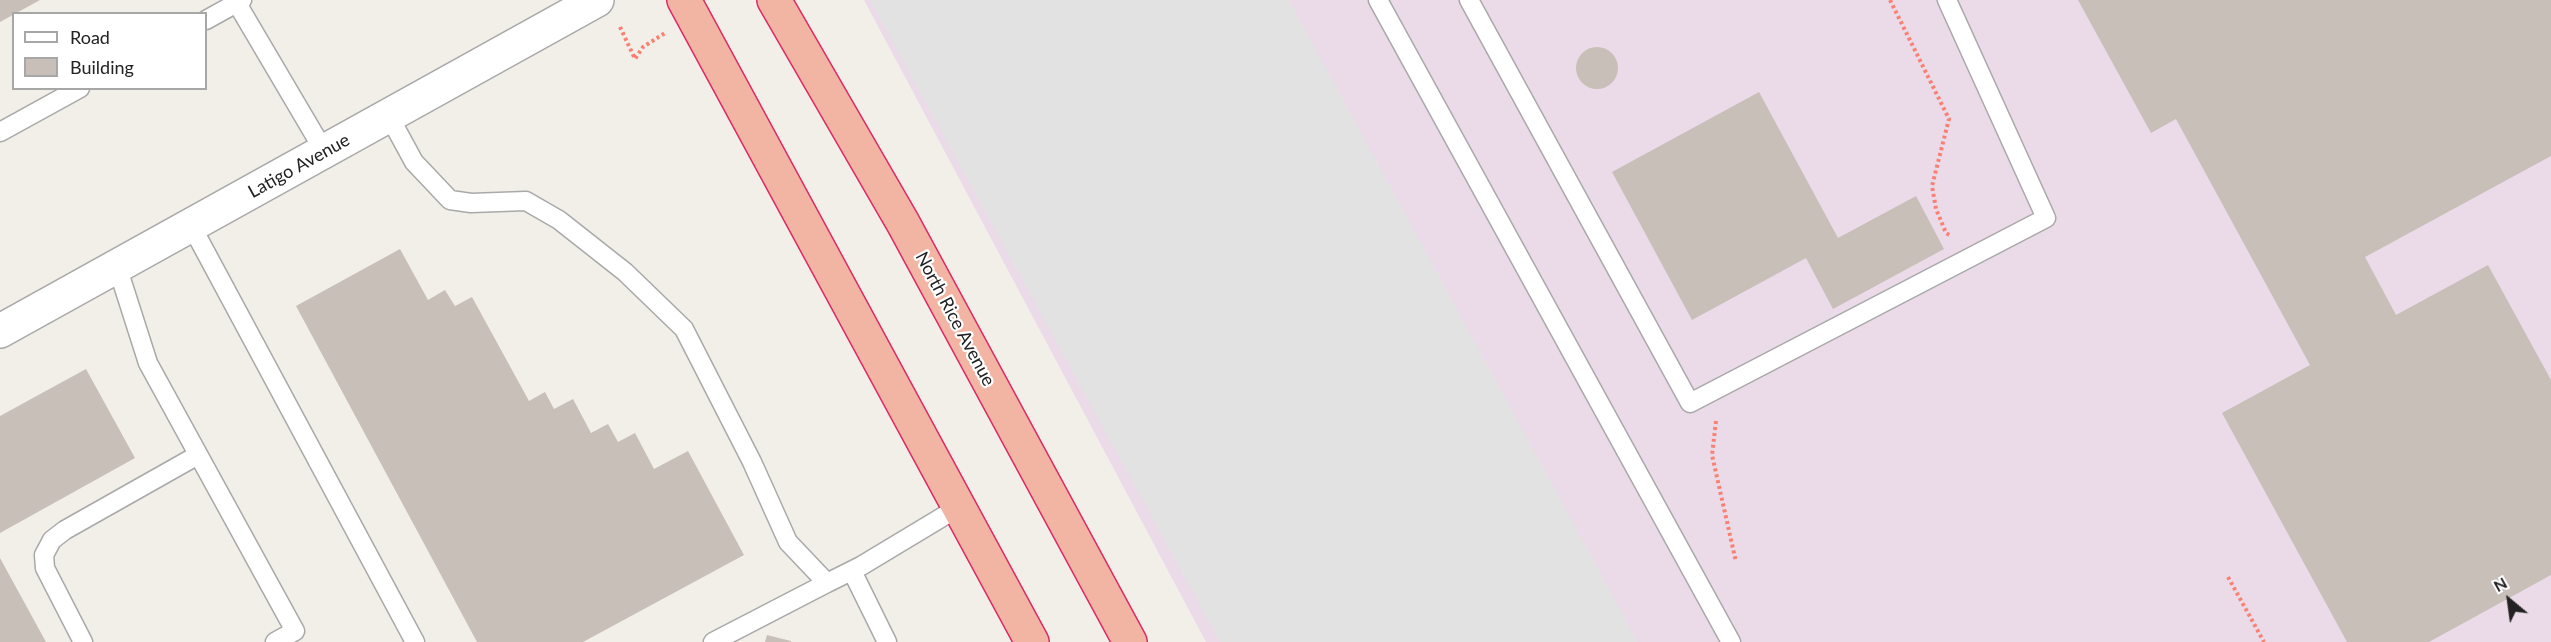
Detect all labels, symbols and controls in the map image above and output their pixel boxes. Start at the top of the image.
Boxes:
legend [12,12,207,90]
text: Road [70,26,110,48]
text: Building [70,56,134,78]
street label: Latigo Avenue [244,129,354,203]
street label: North Rice Avenue [911,248,999,390]
north arrow [2479,570,2539,630]
text: N [2490,573,2510,595]

